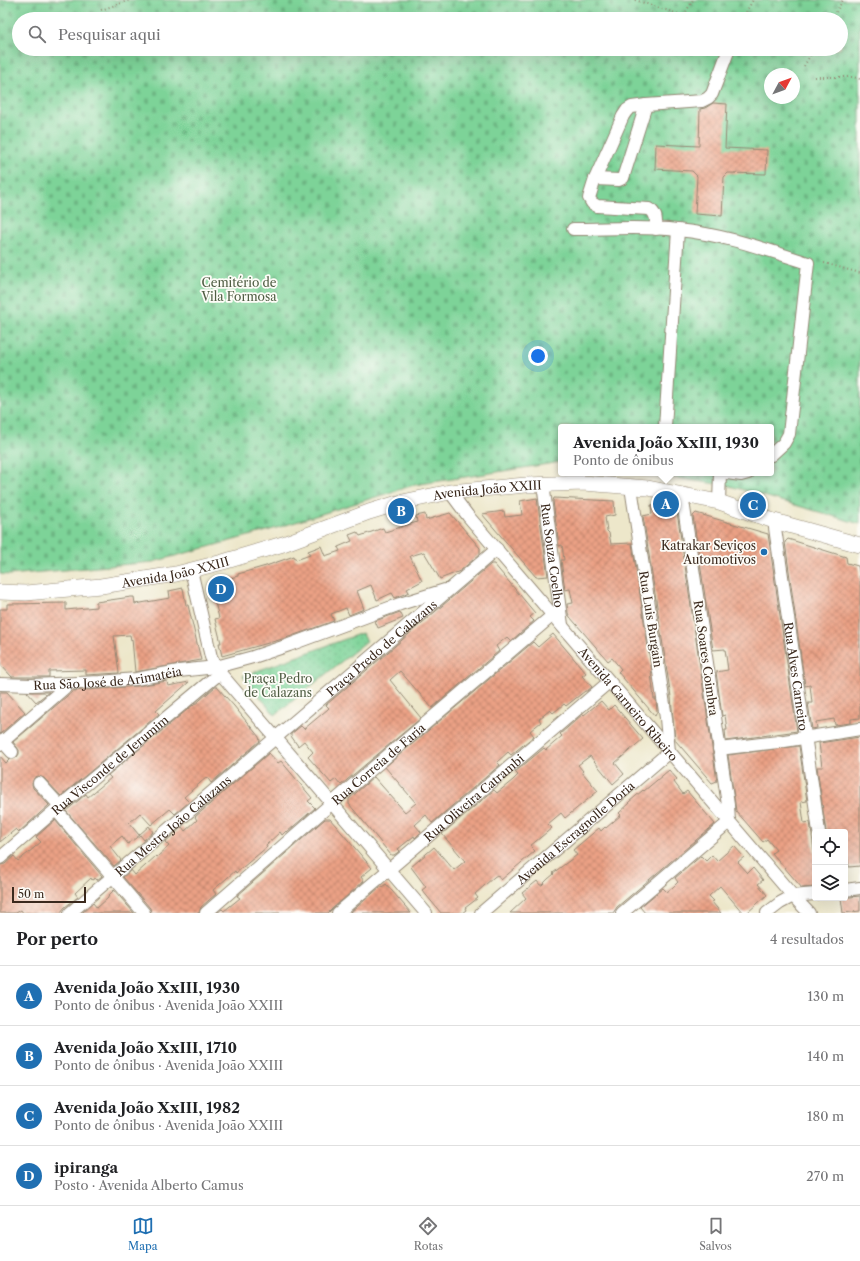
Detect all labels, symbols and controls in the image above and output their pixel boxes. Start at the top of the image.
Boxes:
search box [12,12,848,56]
icon: search [26,23,48,45]
text: Pesquisar aqui [58,25,161,44]
north arrow [764,68,800,104]
park label: Cemitério de Vila Formosa [200,275,277,304]
your location [528,346,548,366]
popup [558,424,774,476]
text: Avenida João XxIII, 1930 [573,433,759,452]
text: Ponto de ônibus [573,452,674,468]
street label: Avenida João XXIII [430,477,542,503]
pin: A [653,489,679,519]
pin: C [740,490,766,520]
pin: B [388,496,414,526]
street label: Rua Souza Coelho [538,502,567,608]
place label: Katrakar Seviços Automotivos [661,538,756,567]
marker: Katrakar Seviços Automotivos [759,547,769,557]
street label: Avenida João XXIII [119,553,231,590]
street label: Rua Luis Burgain [636,570,666,669]
pin: D [208,574,234,604]
street label: Praça Predo de Calazans [323,596,440,699]
street label: Rua Soares Coimbra [690,599,722,717]
street label: Rua Alves Carneiro [781,621,812,732]
street label: Avenida Carneiro Ribeiro [575,643,681,764]
street label: Rua São José de Arimatéia [33,663,184,692]
park label: Praça Pedro de Calazans [244,671,312,700]
street label: Rua Visconde de Jerumim [48,712,171,818]
street label: Rua Correia de Faria [328,719,429,808]
street label: Rua Oliveira Catrambi [420,750,527,844]
street label: Rua Mestre João Calazans [112,772,234,879]
street label: Avenida Escragnolle Doria [512,777,638,888]
map controls [812,829,848,901]
button: locate [812,829,848,865]
button: layers [812,865,848,901]
scale bar [12,885,86,904]
text: 50 m [18,887,44,901]
text: Por perto [16,929,98,949]
text: 4 resultados [770,931,844,947]
text: Avenida João XxIII, 1930 [54,978,240,997]
text: A [24,988,34,1004]
text: 130 m [808,988,844,1004]
text: Ponto de ônibus · Avenida João XXIII [54,997,283,1013]
text: Avenida João XxIII, 1710 [54,1038,237,1057]
text: B [24,1048,34,1064]
text: 140 m [807,1048,844,1064]
text: Ponto de ônibus · Avenida João XXIII [54,1057,283,1073]
text: Avenida João XxIII, 1982 [54,1098,240,1117]
text: C [24,1108,34,1124]
text: 180 m [807,1108,844,1124]
text: Ponto de ônibus · Avenida João XXIII [54,1117,283,1133]
text: ipiranga [54,1158,118,1177]
text: D [23,1168,35,1184]
text: 270 m [806,1168,844,1184]
text: Posto · Avenida Alberto Camus [54,1177,244,1193]
tab: Mapa [128,1215,158,1253]
tab: Rotas [414,1215,443,1253]
tab: Salvos [699,1215,732,1253]

